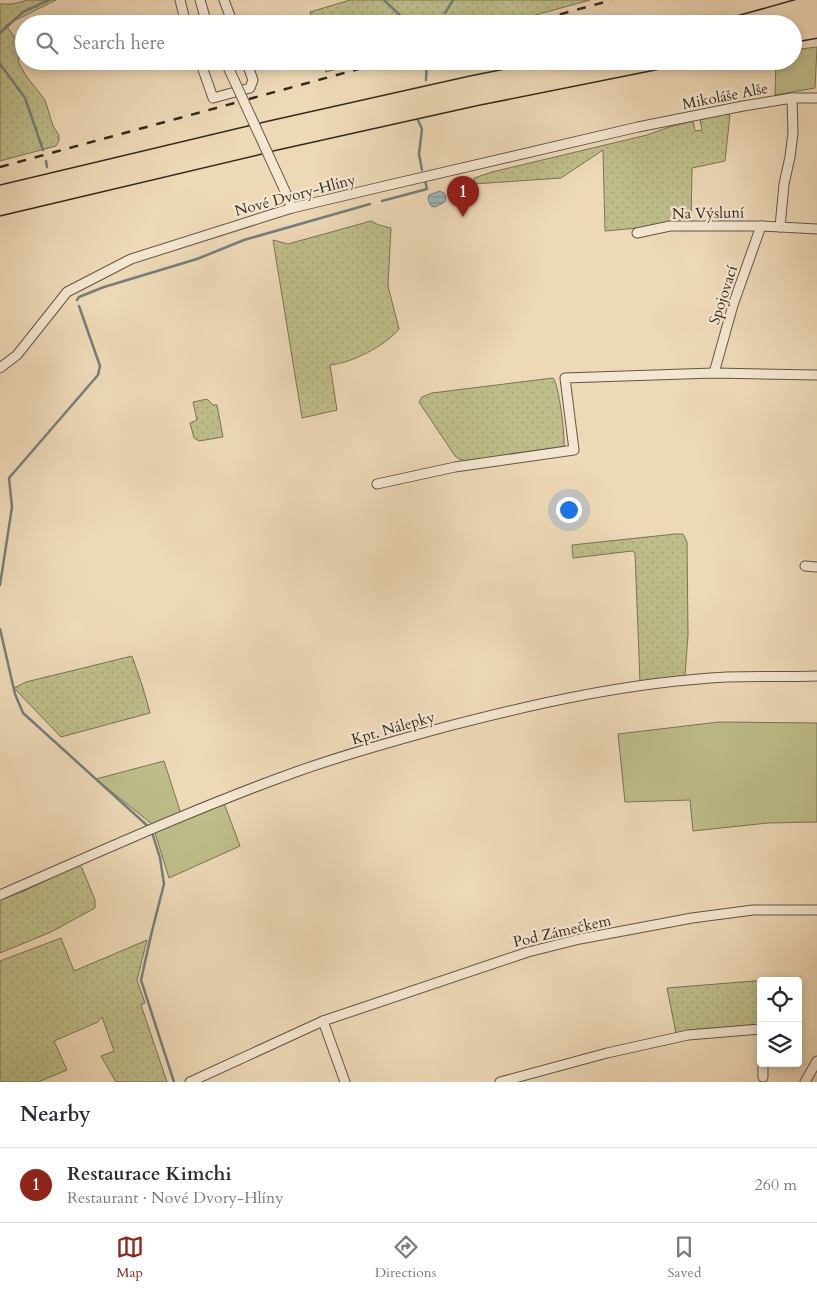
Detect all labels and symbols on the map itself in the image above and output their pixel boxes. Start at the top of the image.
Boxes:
street label: Mikoláše Alše [680,78,770,114]
street label: Nové Dvory-Hlíny [232,169,358,221]
pin: 1 [447,176,479,217]
street label: Na Výsluní [672,202,744,224]
street label: Spojovací [704,263,742,327]
your location [556,497,582,523]
street label: Kpt. Nálepky [349,707,437,749]
street label: Pod Zámečkem [511,910,613,952]

